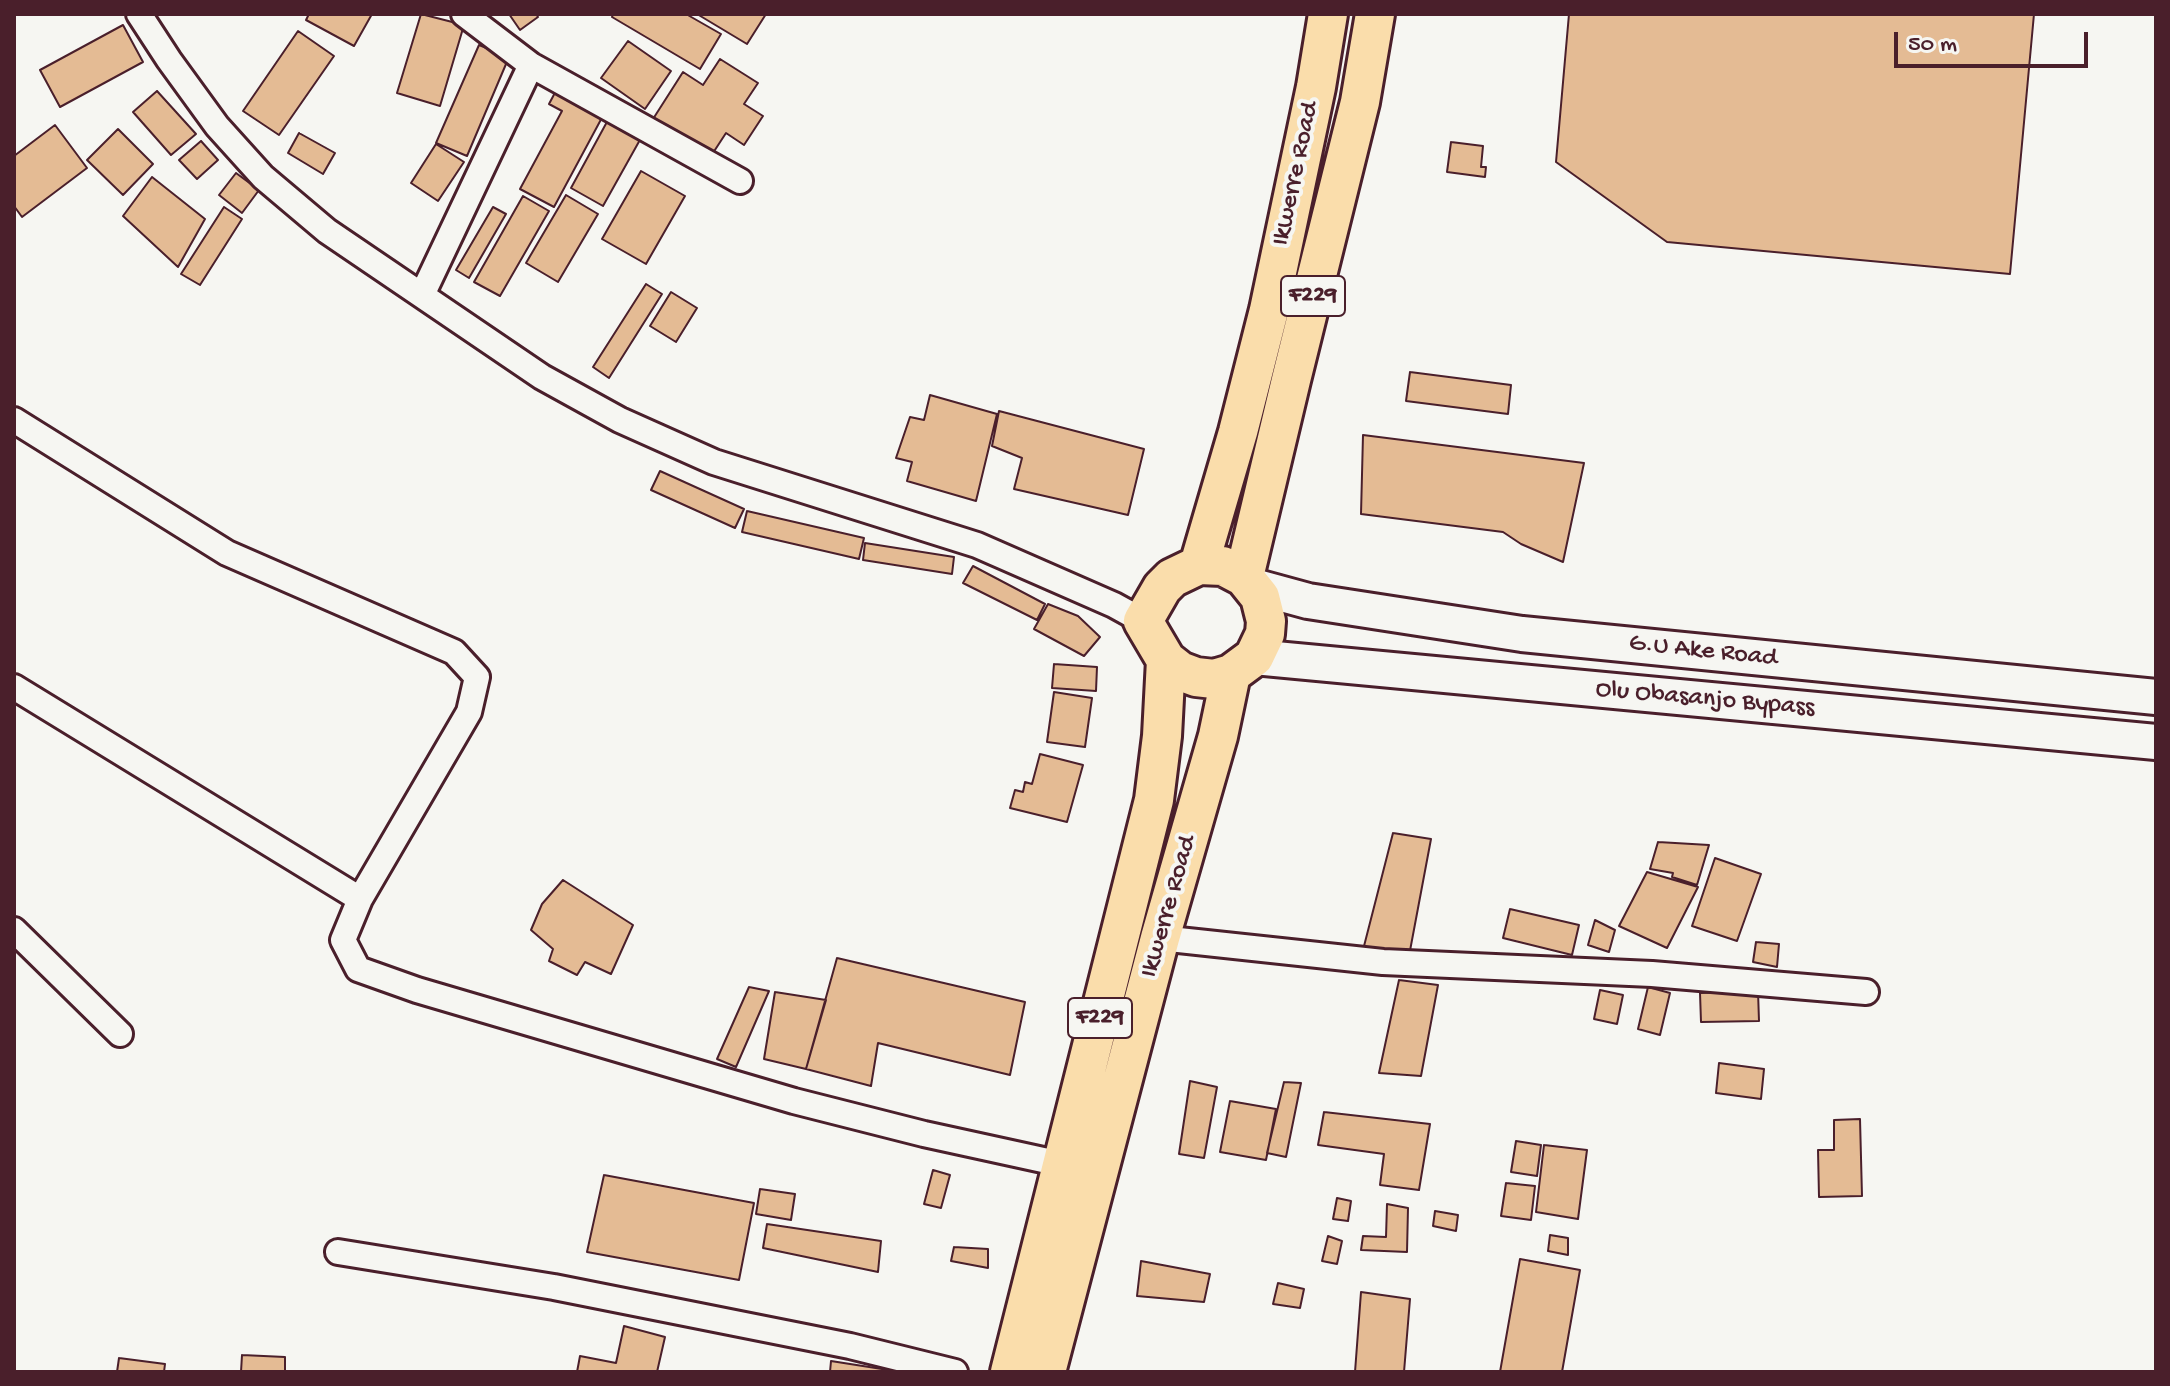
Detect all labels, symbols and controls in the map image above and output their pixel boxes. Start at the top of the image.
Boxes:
scale bar [1898,16,2092,66]
text: 50 m [1908,31,1957,60]
street label: Ikwerre Road [1267,99,1327,249]
road number: F229 [1281,276,1345,316]
street label: G.U Ake Road [1627,629,1779,675]
street label: Olu Obasanjo Bypass [1594,675,1816,725]
street label: Ikwerre Road [1135,832,1205,982]
road number: F229 [1068,998,1132,1038]

